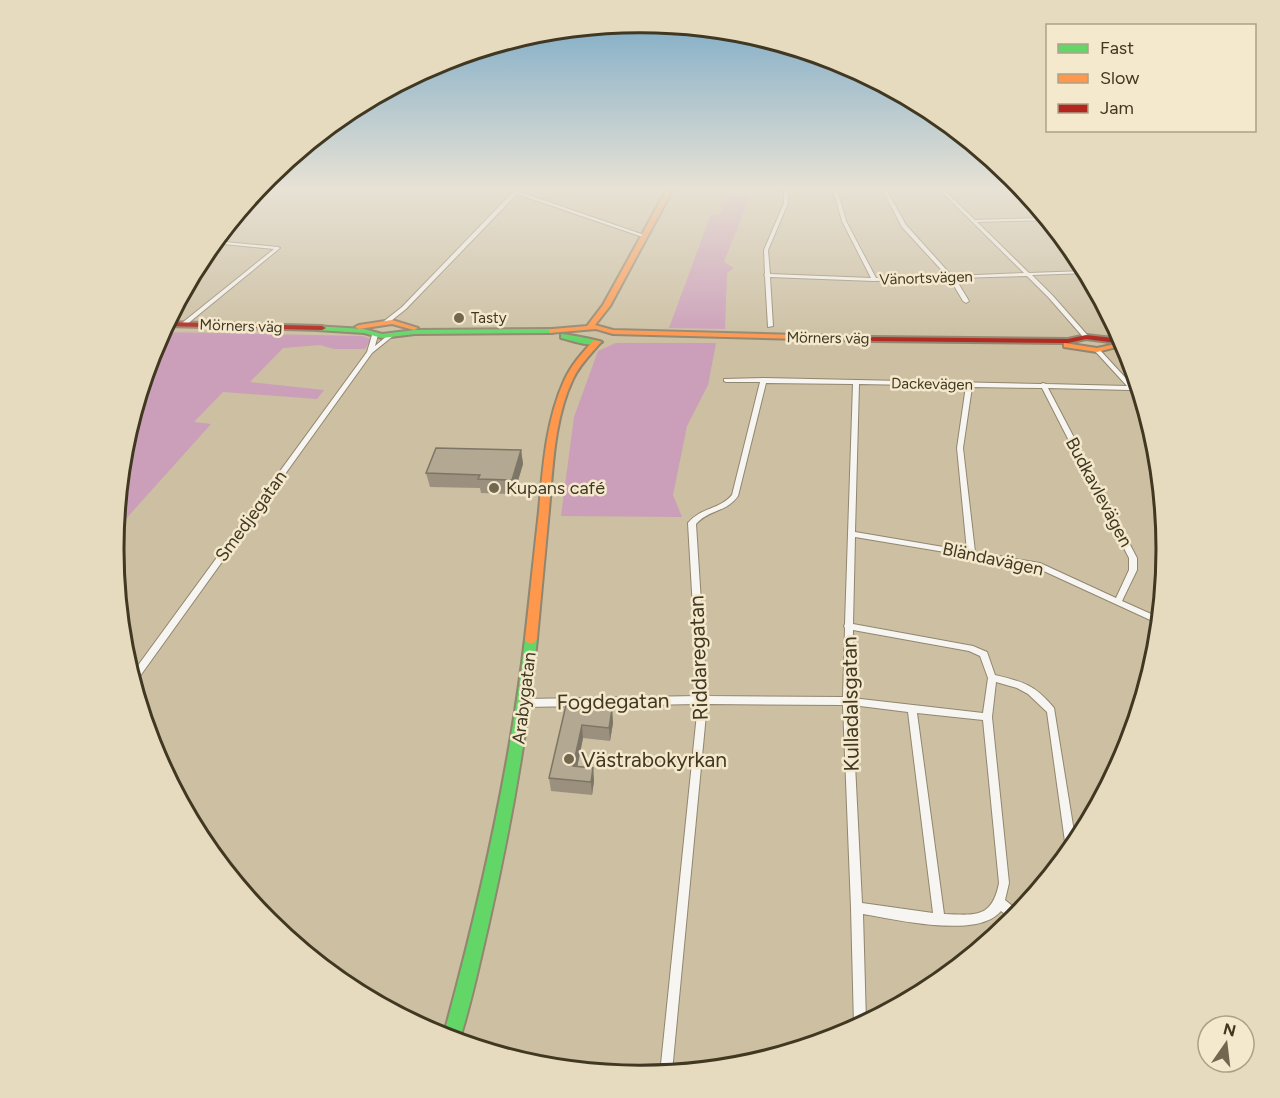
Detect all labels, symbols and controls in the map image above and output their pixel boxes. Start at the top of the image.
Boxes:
legend [1046,24,1256,132]
text: Fast [1100,37,1134,59]
text: Slow [1100,67,1139,89]
text: Jam [1100,97,1134,119]
street label: Vänortsvägen [879,267,973,289]
place label: Tasty [471,309,507,327]
marker: Tasty [452,311,466,325]
street label: Mörners väg [199,316,283,336]
street label: Mörners väg [786,328,870,348]
street label: Dackevägen [891,374,973,394]
street label: Budkavlevägen [1061,433,1137,551]
street label: Smedjegatan [211,466,291,566]
place label: Kupans café [506,477,605,499]
marker: Kupans café [487,481,501,495]
street label: Bländavägen [940,538,1046,580]
street label: Riddaregatan [683,595,713,721]
street label: Kulladalsgatan [836,636,864,772]
street label: Arabygatan [507,651,541,745]
street label: Fogdegatan [556,688,670,714]
place label: Västrabokyrkan [581,747,727,772]
marker: Västrabokyrkan [562,752,576,766]
north arrow [1196,1014,1256,1074]
text: N [1221,1019,1238,1041]

